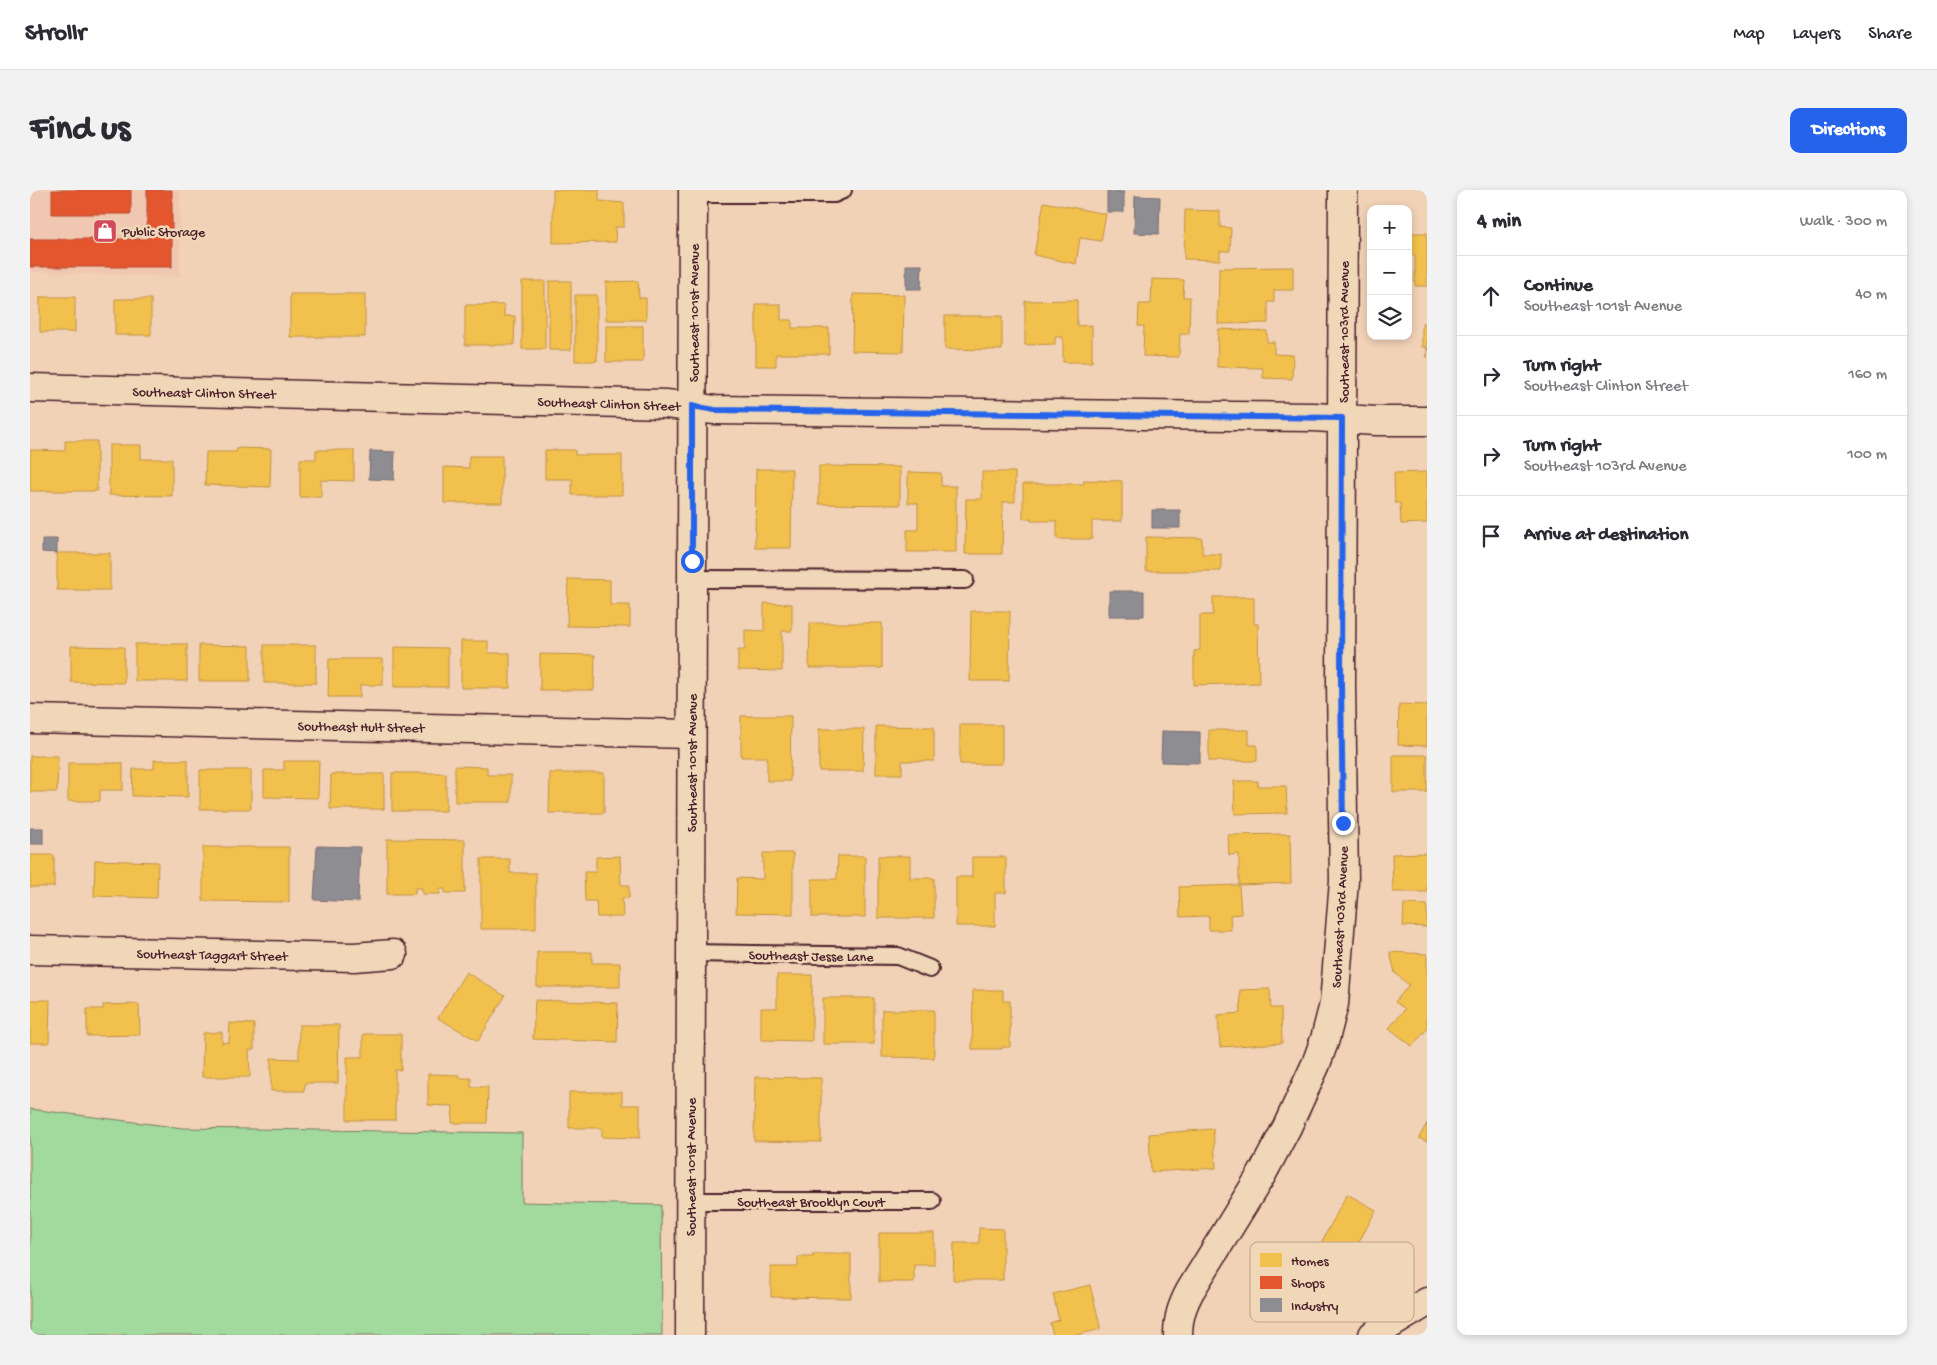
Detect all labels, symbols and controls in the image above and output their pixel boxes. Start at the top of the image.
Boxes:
text: Strollr [25,20,86,49]
text: Map [1733,24,1765,45]
text: Layers [1793,24,1840,45]
text: Share [1868,24,1912,45]
button: Directions [1790,108,1907,153]
text: Find us [30,110,130,151]
map controls [1367,205,1412,340]
button: + [1367,205,1412,250]
text: 4 min [1477,210,1521,235]
text: Walk · 300 m [1800,213,1887,232]
shop icon: Public Storage [92,218,118,244]
place label: Public Storage [121,225,206,242]
street label: Southeast 101st Avenue [687,243,704,382]
button: − [1367,250,1412,295]
street label: Southeast 103rd Avenue [1337,260,1354,403]
text: Continue [1524,275,1593,298]
icon: ahead [1477,282,1505,310]
text: 40 m [1855,286,1887,305]
button: layers [1367,295,1412,340]
text: Southeast 101st Avenue [1524,298,1682,317]
text: Turn right [1524,355,1600,378]
icon: right [1477,362,1505,390]
text: 160 m [1848,366,1887,385]
text: Southeast Clinton Street [1524,378,1688,397]
street label: Southeast Clinton Street [132,385,277,404]
street label: Southeast Clinton Street [537,395,682,417]
text: Turn right [1524,435,1600,458]
icon: right [1477,442,1505,470]
text: 100 m [1847,446,1887,465]
text: Southeast 103rd Avenue [1524,458,1687,477]
icon: arrive [1477,522,1505,550]
text: Arrive at destination [1524,524,1688,547]
route start [681,550,704,573]
street label: Southeast 101st Avenue [685,693,702,832]
street label: Southeast Hult Street [297,719,426,738]
route end [1332,812,1355,835]
street label: Southeast 103rd Avenue [1329,845,1354,989]
street label: Southeast Taggart Street [136,947,289,966]
street label: Southeast Jesse Lane [748,948,874,967]
street label: Southeast 101st Avenue [684,1097,701,1236]
street label: Southeast Brooklyn Court [737,1195,886,1212]
legend [1250,1242,1414,1322]
text: Homes [1291,1254,1329,1271]
text: Shops [1291,1276,1325,1293]
text: Industry [1291,1299,1339,1316]

